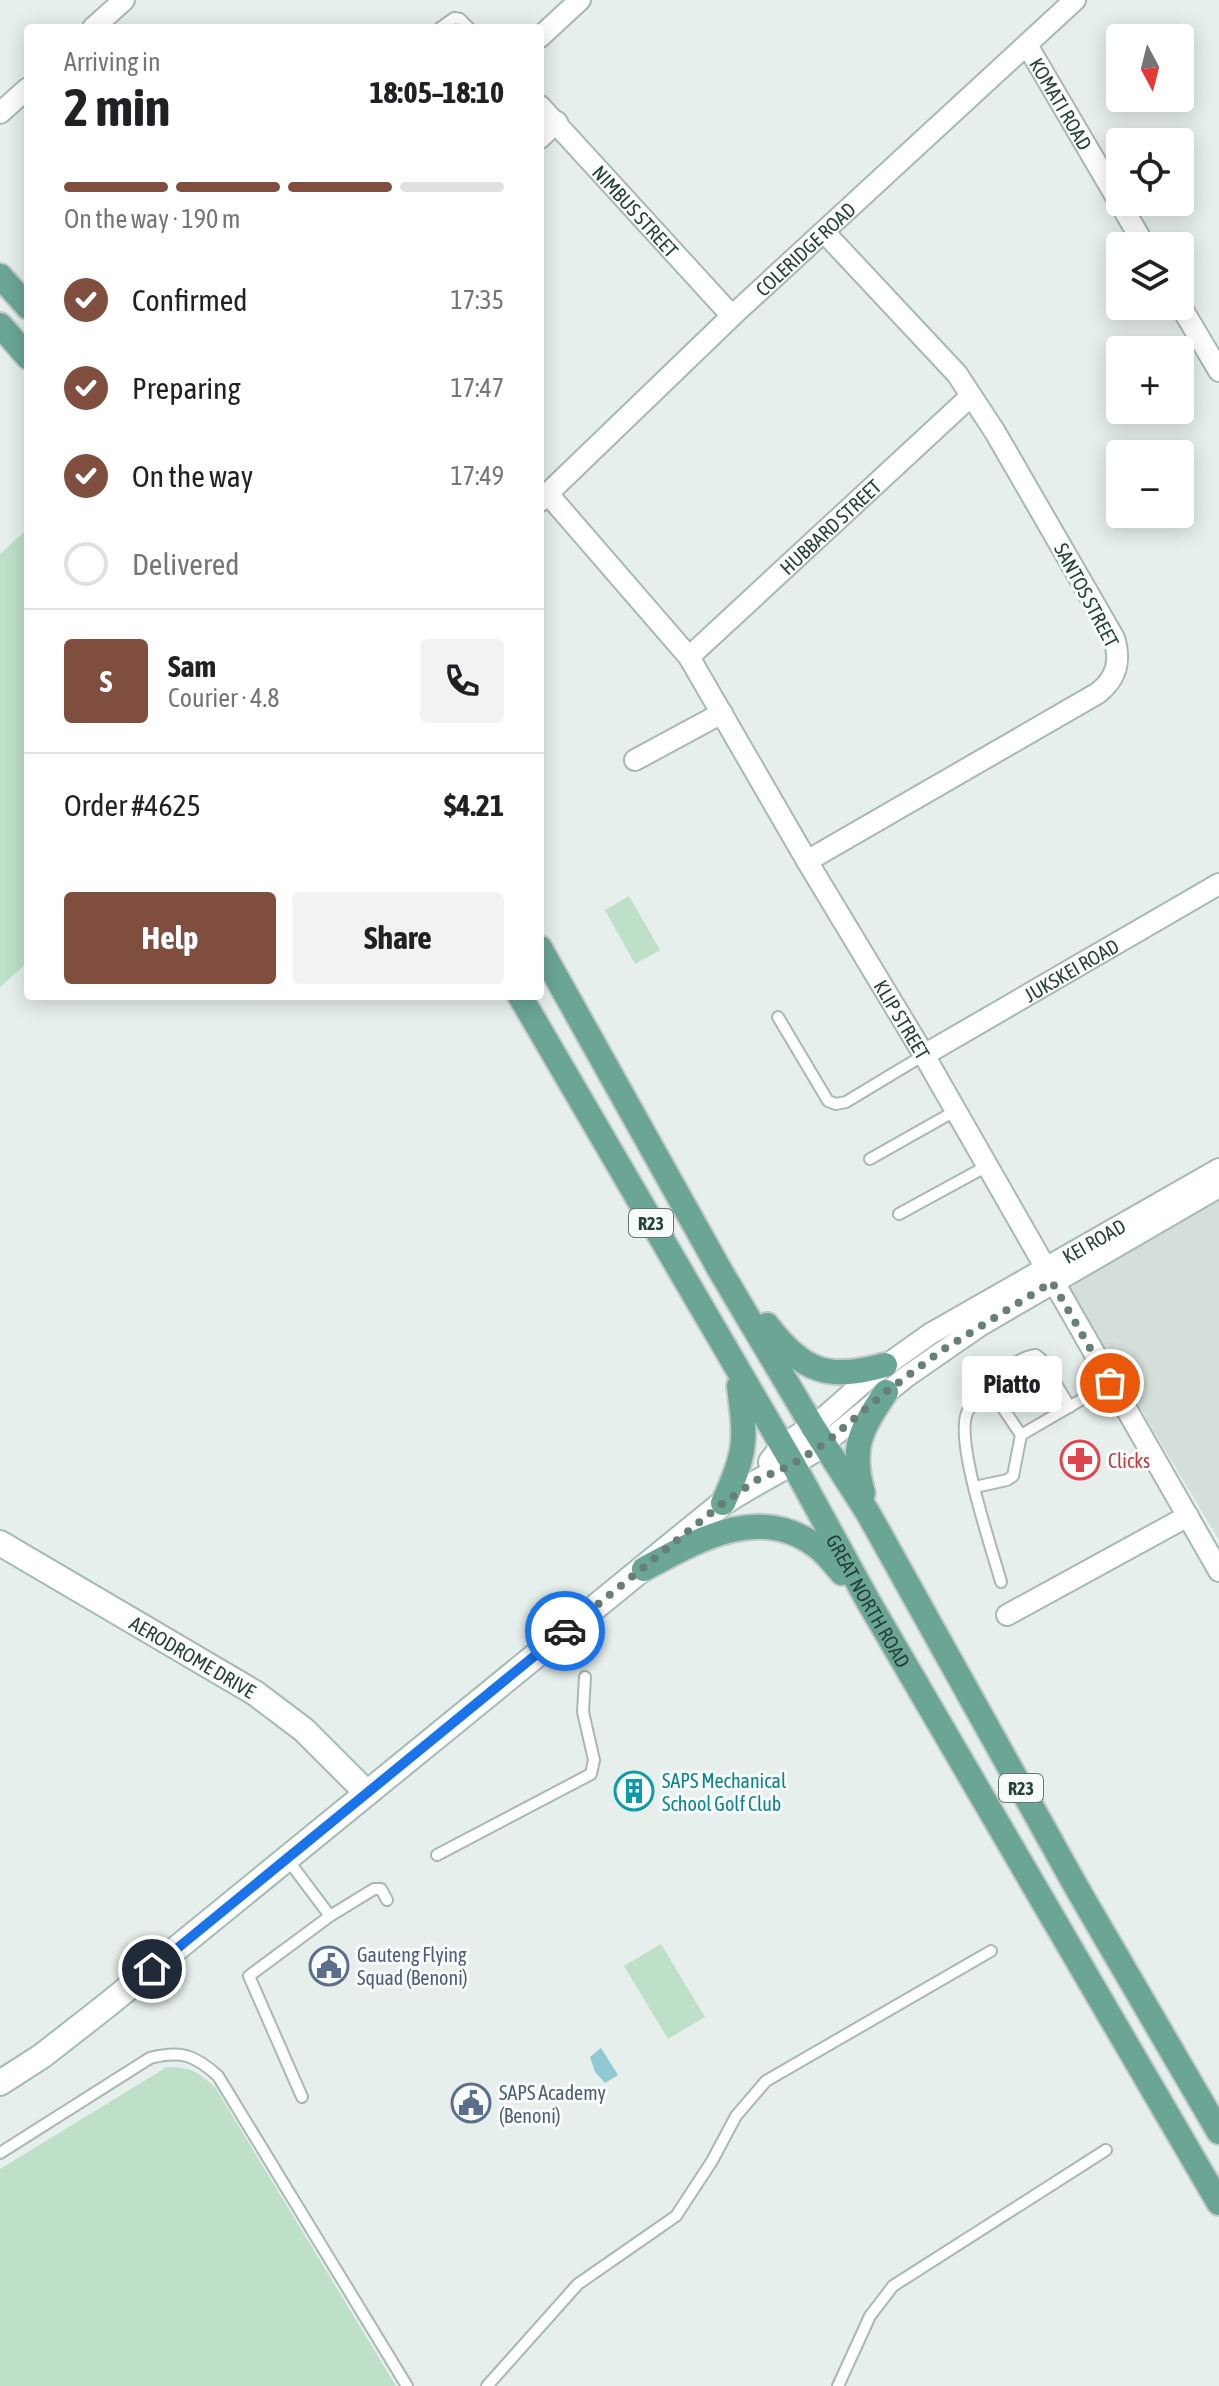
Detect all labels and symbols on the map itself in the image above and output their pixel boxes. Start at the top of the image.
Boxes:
north arrow [1106,24,1194,112]
street label: KOMATI ROAD [1026,54,1097,154]
street label: NIMBUS STREET [588,160,684,261]
street label: COLERIDGE ROAD [750,197,860,300]
street label: HUBBARD STREET [775,474,885,579]
street label: SANTOS STREET [1050,539,1124,651]
street label: JUKSKEI ROAD [1020,933,1122,1006]
street label: KLIP STREET [870,976,935,1063]
road number: R23 [629,1209,673,1237]
street label: KEI ROAD [1058,1214,1129,1268]
pin [1076,1349,1144,1417]
callout: Piatto [962,1355,1062,1411]
pharmacy icon: Clicks [1059,1439,1101,1481]
place label: Clicks [1108,1449,1150,1472]
street label: GREAT NORTH ROAD [822,1530,915,1671]
courier [525,1591,605,1671]
street label: AERODROME DRIVE [126,1611,260,1703]
place label: SAPS Mechanical School Golf Club [662,1769,787,1815]
building icon: SAPS Mechanical School Golf Club [613,1770,655,1812]
road number: R23 [999,1774,1043,1802]
pin [118,1935,186,2003]
place label: Gauteng Flying Squad (Benoni) [357,1943,468,1989]
public building icon: Gauteng Flying Squad (Benoni) [308,1945,350,1987]
place label: SAPS Academy (Benoni) [499,2081,606,2127]
public building icon: SAPS Academy (Benoni) [450,2082,492,2124]

